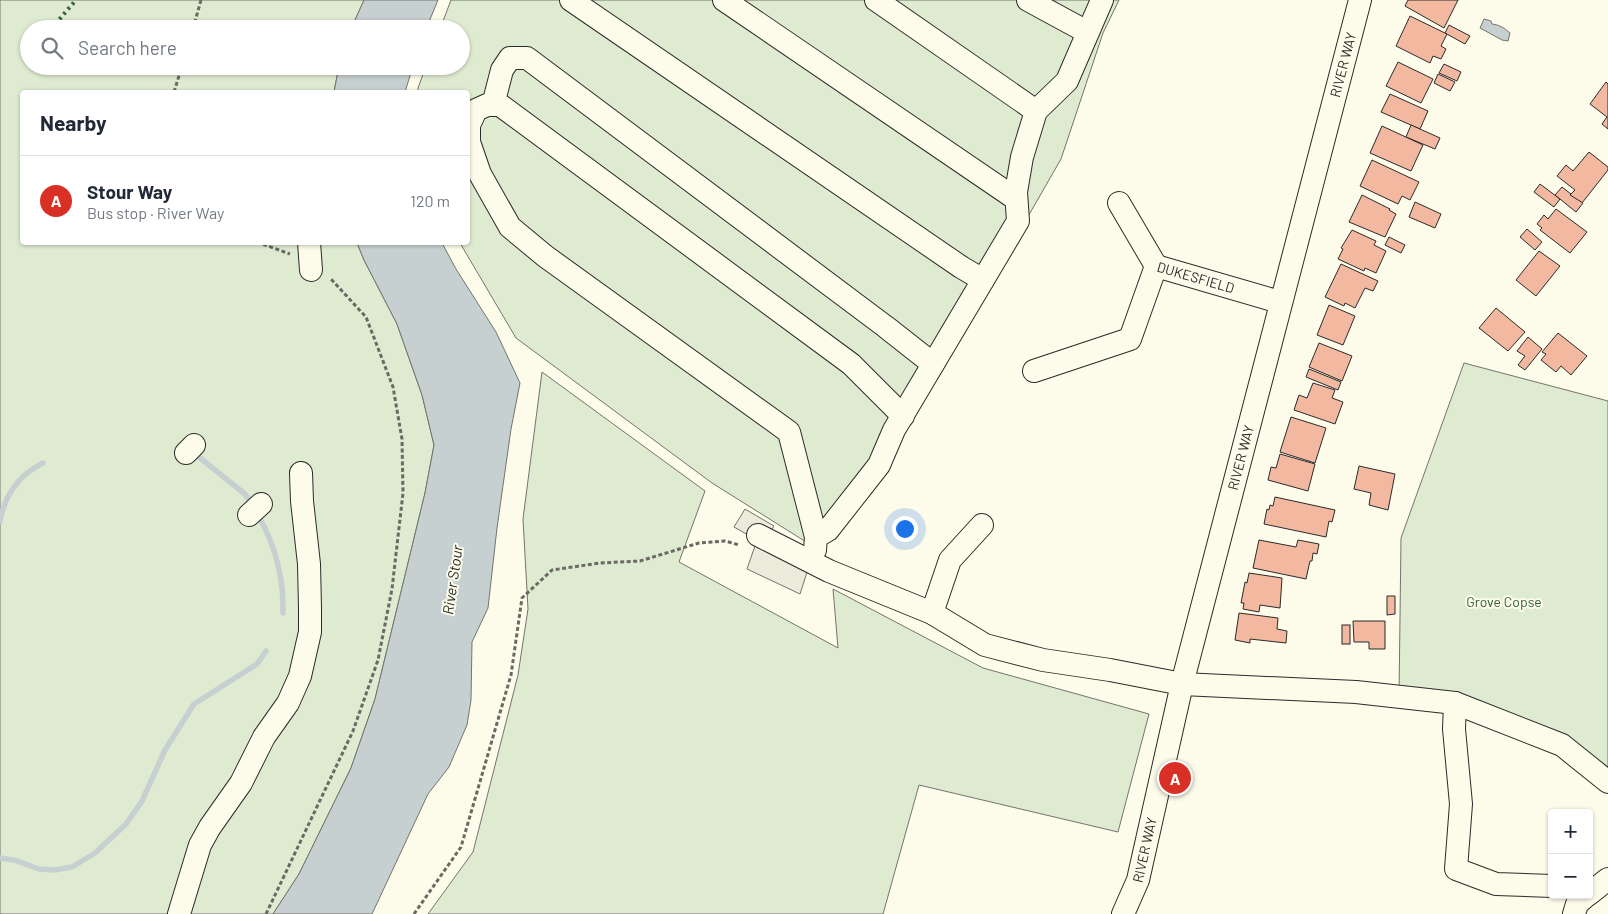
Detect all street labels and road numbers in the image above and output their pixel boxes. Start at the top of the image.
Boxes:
street label: RIVER WAY [1326,30,1359,99]
street label: DUKESFIELD [1155,258,1236,296]
street label: RIVER WAY [1224,423,1257,492]
street label: RIVER WAY [1129,815,1160,884]

